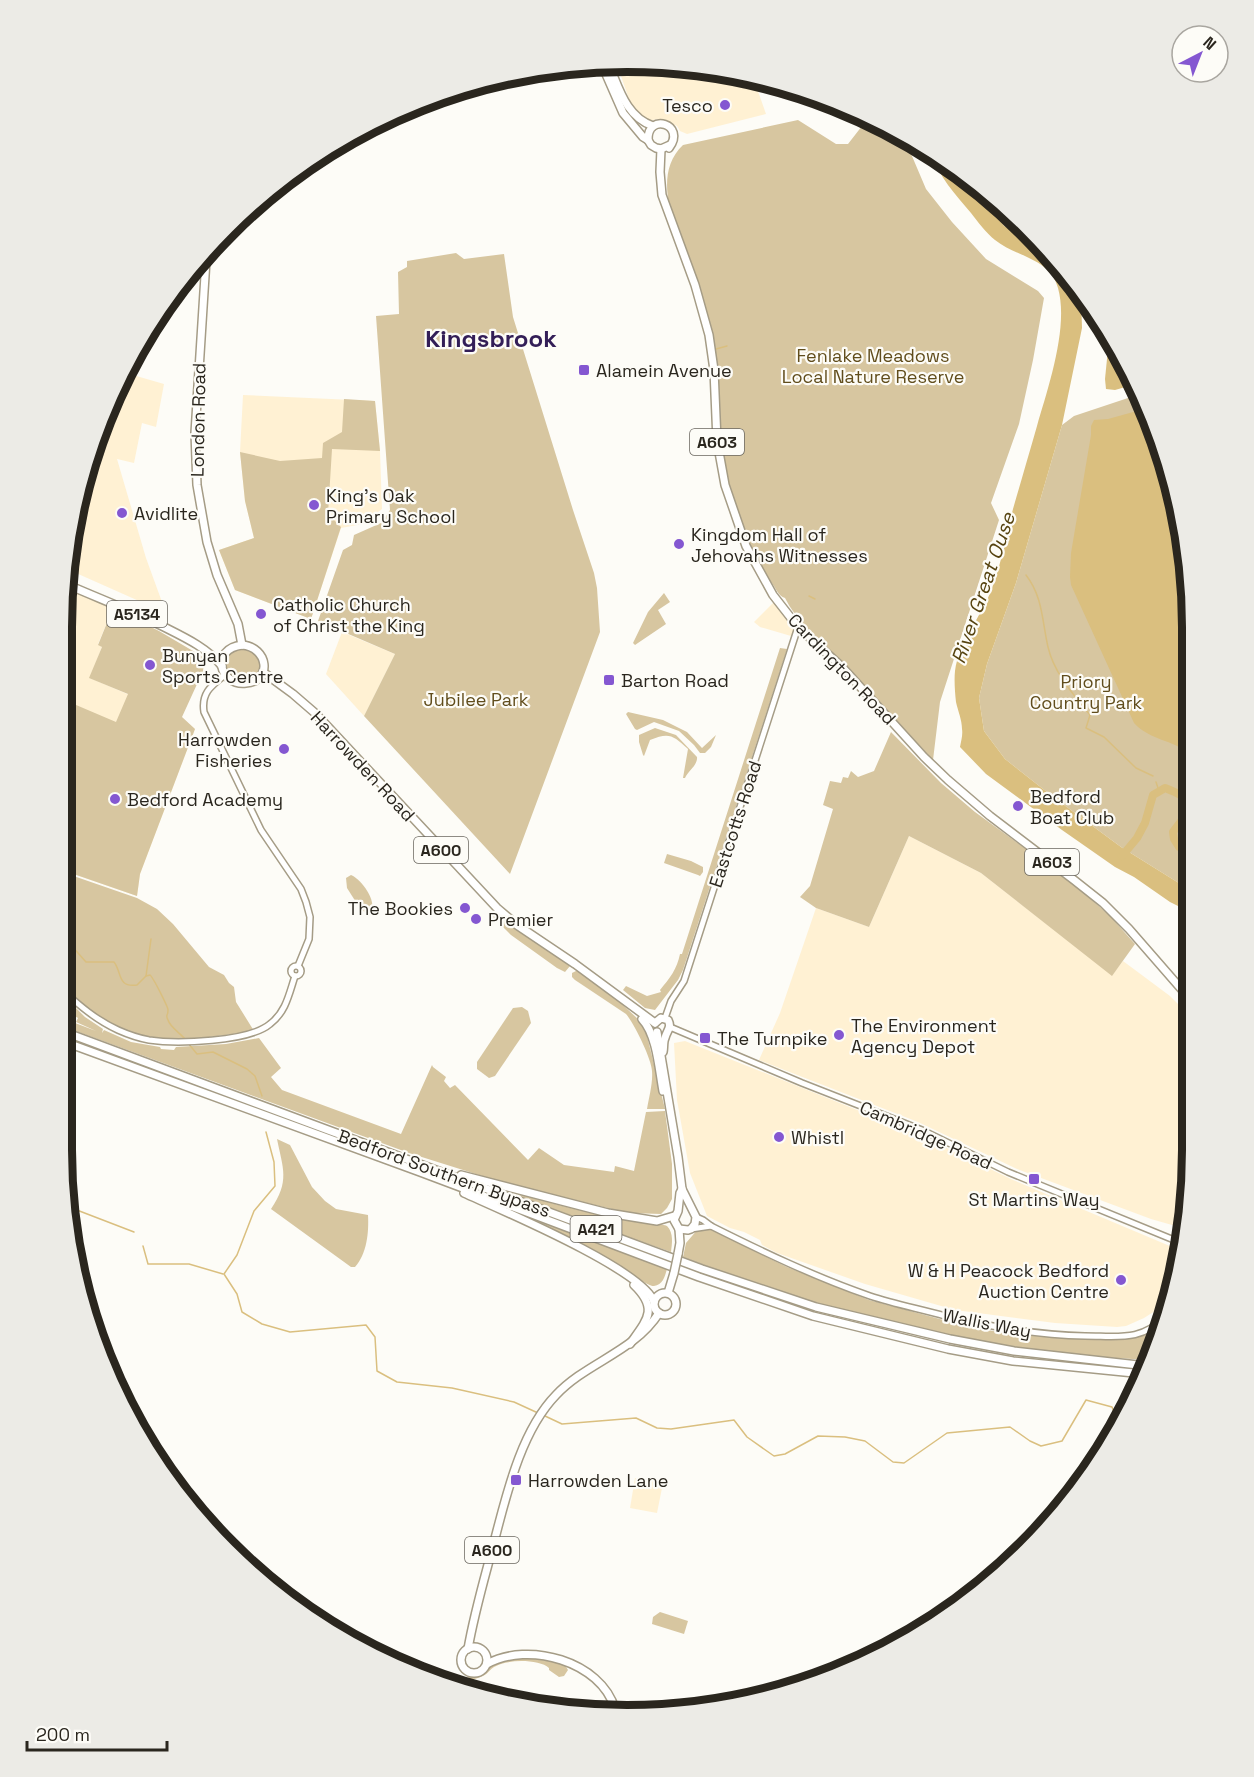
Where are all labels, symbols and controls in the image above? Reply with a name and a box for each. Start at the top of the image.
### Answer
north arrow [1170,24,1230,84]
text: N [1199,32,1221,55]
place label: Tesco [662,94,713,117]
marker: Tesco [718,98,732,112]
district label: Kingsbrook [425,323,557,354]
park label: Fenlake Meadows Local Nature Reserve [782,344,964,388]
place label: Alamein Avenue [596,359,732,382]
street label: London Road [186,363,210,477]
marker: Alamein Avenue [577,363,591,377]
road number: A603 [690,429,744,455]
place label: King's Oak Primary School [326,484,456,528]
marker: King's Oak Primary School [307,498,321,512]
place label: Avidlite [134,502,198,525]
marker: Avidlite [115,506,129,520]
water label: River Great Ouse [945,508,1021,667]
place label: Kingdom Hall of Jehovahs Witnesses [691,523,868,567]
marker: Kingdom Hall of Jehovahs Witnesses [672,537,686,551]
place label: Catholic Church of Christ the King [273,593,425,637]
road number: A5134 [107,601,167,627]
marker: Catholic Church of Christ the King [254,607,268,621]
street label: Cardington Road [783,609,901,729]
place label: Bunyan Sports Centre [162,644,283,688]
marker: Bunyan Sports Centre [143,658,157,672]
place label: Barton Road [621,669,729,692]
park label: Priory Country Park [1030,670,1143,714]
marker: Barton Road [602,673,616,687]
park label: Jubilee Park [423,688,529,711]
street label: Harrowden Road [306,706,420,826]
place label: Harrowden Fisheries [178,728,272,772]
marker: Harrowden Fisheries [277,742,291,756]
street label: Eastcotts Road [704,758,766,890]
place label: Bedford Boat Club [1030,785,1114,829]
place label: Bedford Academy [127,788,283,811]
marker: Bedford Academy [108,792,122,806]
marker: Bedford Boat Club [1011,799,1025,813]
road number: A600 [414,837,468,863]
road number: A603 [1025,849,1079,875]
place label: The Bookies [348,897,453,920]
marker: The Bookies [458,901,472,915]
place label: Premier [488,908,553,931]
marker: Premier [469,912,483,926]
place label: The Environment Agency Depot [851,1014,997,1058]
place label: The Turnpike [717,1027,827,1050]
marker: The Environment Agency Depot [832,1028,846,1042]
marker: The Turnpike [698,1031,712,1045]
street label: Cambridge Road [856,1095,996,1175]
street label: Bedford Southern Bypass [334,1124,554,1222]
place label: Whistl [791,1126,844,1149]
marker: Whistl [772,1130,786,1144]
marker: St Martins Way [1027,1172,1041,1186]
place label: St Martins Way [968,1188,1100,1211]
road number: A421 [570,1216,622,1242]
place label: W & H Peacock Bedford Auction Centre [908,1259,1109,1303]
marker: W & H Peacock Bedford Auction Centre [1114,1273,1128,1287]
street label: Wallis Way [941,1303,1033,1343]
place label: Harrowden Lane [528,1469,668,1492]
marker: Harrowden Lane [509,1473,523,1487]
road number: A600 [465,1537,519,1563]
scale bar [27,1714,166,1752]
text: 200 m [36,1723,90,1746]

